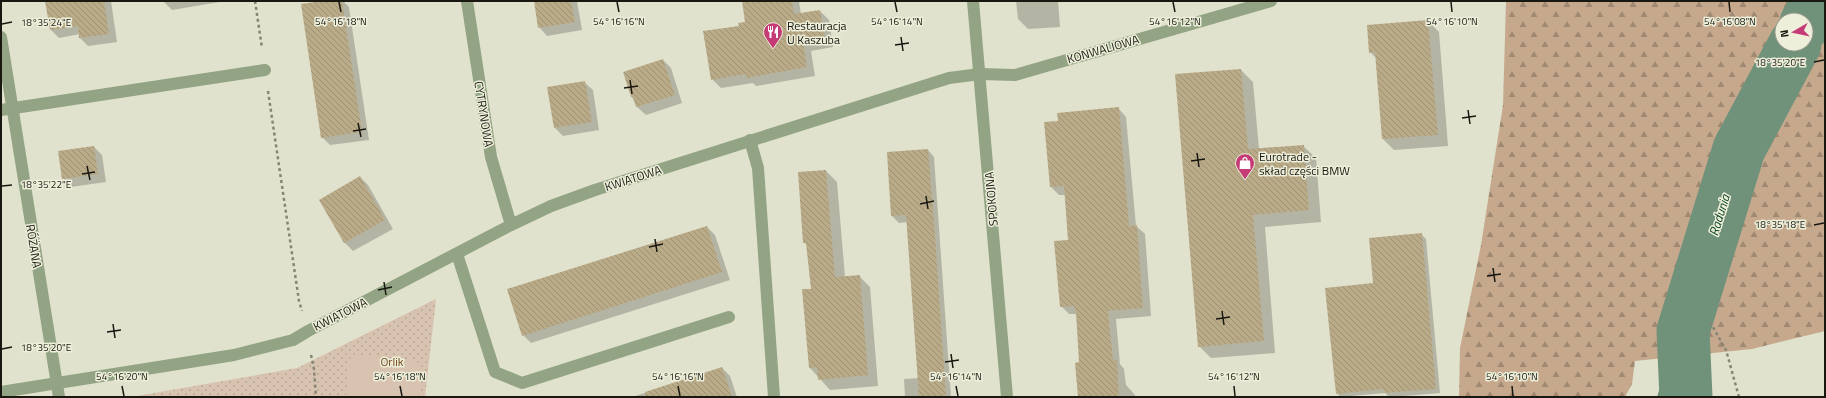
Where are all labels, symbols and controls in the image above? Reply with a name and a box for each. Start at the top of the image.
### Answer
north arrow [1774,12,1814,52]
text: 54°16'18"N [315,14,367,29]
text: 54°16'16"N [593,14,645,29]
text: 54°16'14"N [871,14,923,29]
text: 54°16'12"N [1149,14,1201,29]
text: 54°16'10"N [1426,14,1478,29]
text: 54°16'08"N [1704,14,1756,29]
text: 18°35'24"E [21,15,72,30]
place label: Restauracja U Kaszuba [787,16,847,49]
restaurant icon: Restauracja U Kaszuba [762,21,784,49]
text: N [1776,29,1793,39]
street label: KONWALIOWA [1065,30,1141,68]
text: 18°35'20"E [1755,55,1806,70]
street label: CYTRYNOWA [469,80,499,148]
place label: Eurotrade - skład części BMW [1259,147,1350,180]
shop icon: Eurotrade - skład części BMW [1234,152,1256,180]
street label: KWIATOWA [602,160,664,196]
street label: SPOKOJNA [979,171,1003,227]
text: 18°35'22"E [21,177,72,192]
water label: Radunia [1703,190,1735,238]
text: 18°35'18"E [1755,217,1806,232]
street label: RÓŻANA [21,223,47,269]
street label: KWIATOWA [310,292,370,336]
text: 18°35'20"E [21,340,72,355]
park label: Orlik [380,352,404,371]
text: 54°16'20"N [96,369,148,384]
text: 54°16'18"N [374,369,426,384]
text: 54°16'16"N [652,369,704,384]
text: 54°16'14"N [930,369,982,384]
text: 54°16'12"N [1208,369,1260,384]
text: 54°16'10"N [1486,369,1538,384]

